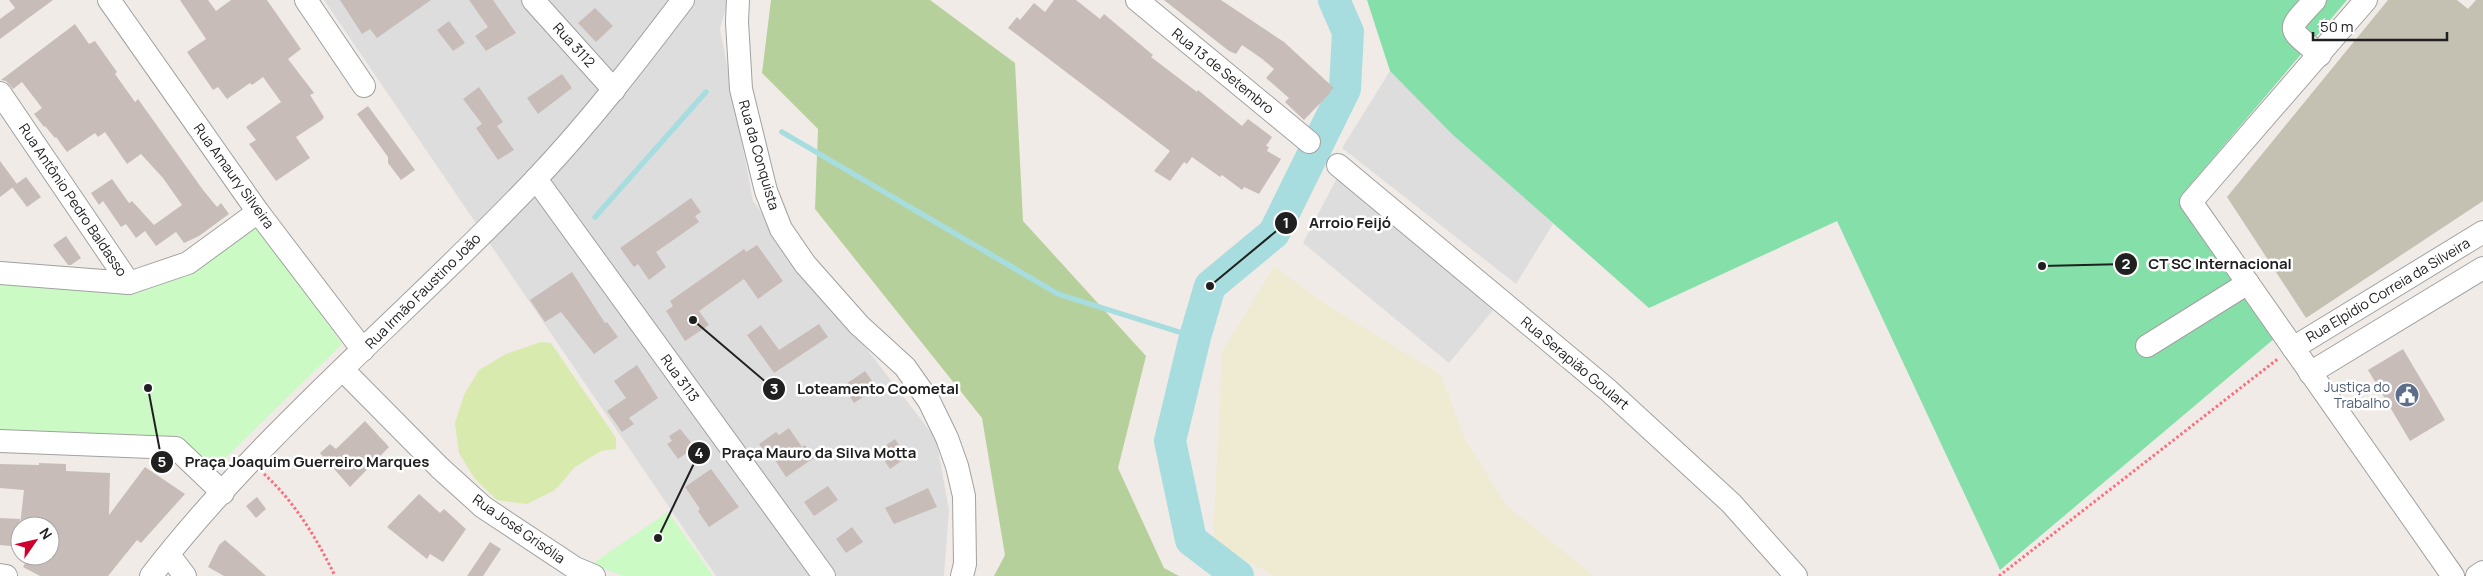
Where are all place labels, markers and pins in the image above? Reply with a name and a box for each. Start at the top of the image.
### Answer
callout: Arroio Feijó [1274,208,1401,238]
callout: CT SC Internacional [2113,249,2302,279]
callout: Loteamento Coometal [762,374,969,404]
place label: Justiça do Trabalho [2324,377,2390,412]
public building icon: Justiça do Trabalho [2394,382,2420,408]
callout: Praça Mauro da Silva Motta [687,438,926,468]
callout: Praça Joaquim Guerreiro Marques [150,447,439,477]

